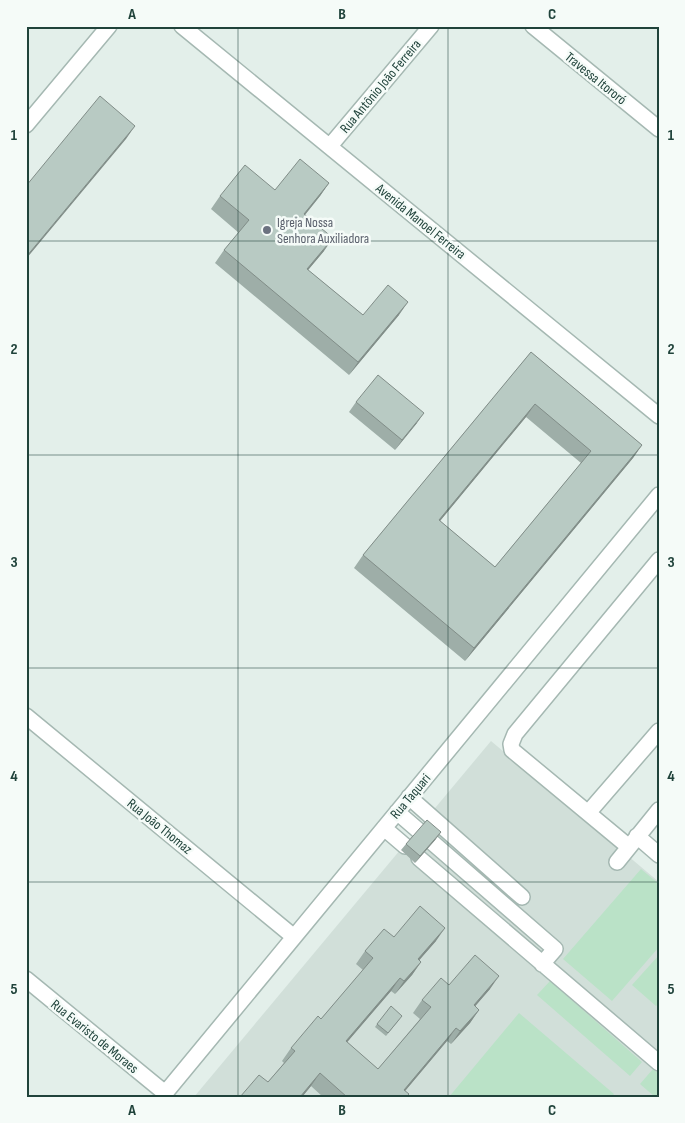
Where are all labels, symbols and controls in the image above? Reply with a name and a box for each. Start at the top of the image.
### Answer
text: A [127,5,136,24]
text: B [338,5,346,24]
text: C [548,5,556,24]
street label: Rua Antônio João Ferreira [336,36,424,137]
street label: Travessa Itororó [562,48,630,108]
text: 1 [11,126,18,145]
text: 1 [668,126,675,145]
street label: Avenida Manoel Ferreira [372,179,469,263]
place label: Igreja Nossa Senhora Auxiliadora [277,214,369,247]
marker: Igreja Nossa Senhora Auxiliadora [261,224,273,236]
text: 2 [10,340,18,359]
text: 2 [667,340,675,359]
text: 3 [10,553,18,572]
text: 3 [667,553,675,572]
text: 4 [10,767,18,786]
text: 4 [667,767,675,786]
street label: Rua Taquari [387,770,434,822]
street label: Rua João Thomaz [124,795,196,858]
text: 5 [10,980,18,999]
text: 5 [667,980,675,999]
street label: Rua Evaristo de Moraes [47,996,142,1077]
text: A [127,1101,136,1120]
text: B [338,1101,346,1120]
text: C [548,1101,556,1120]

